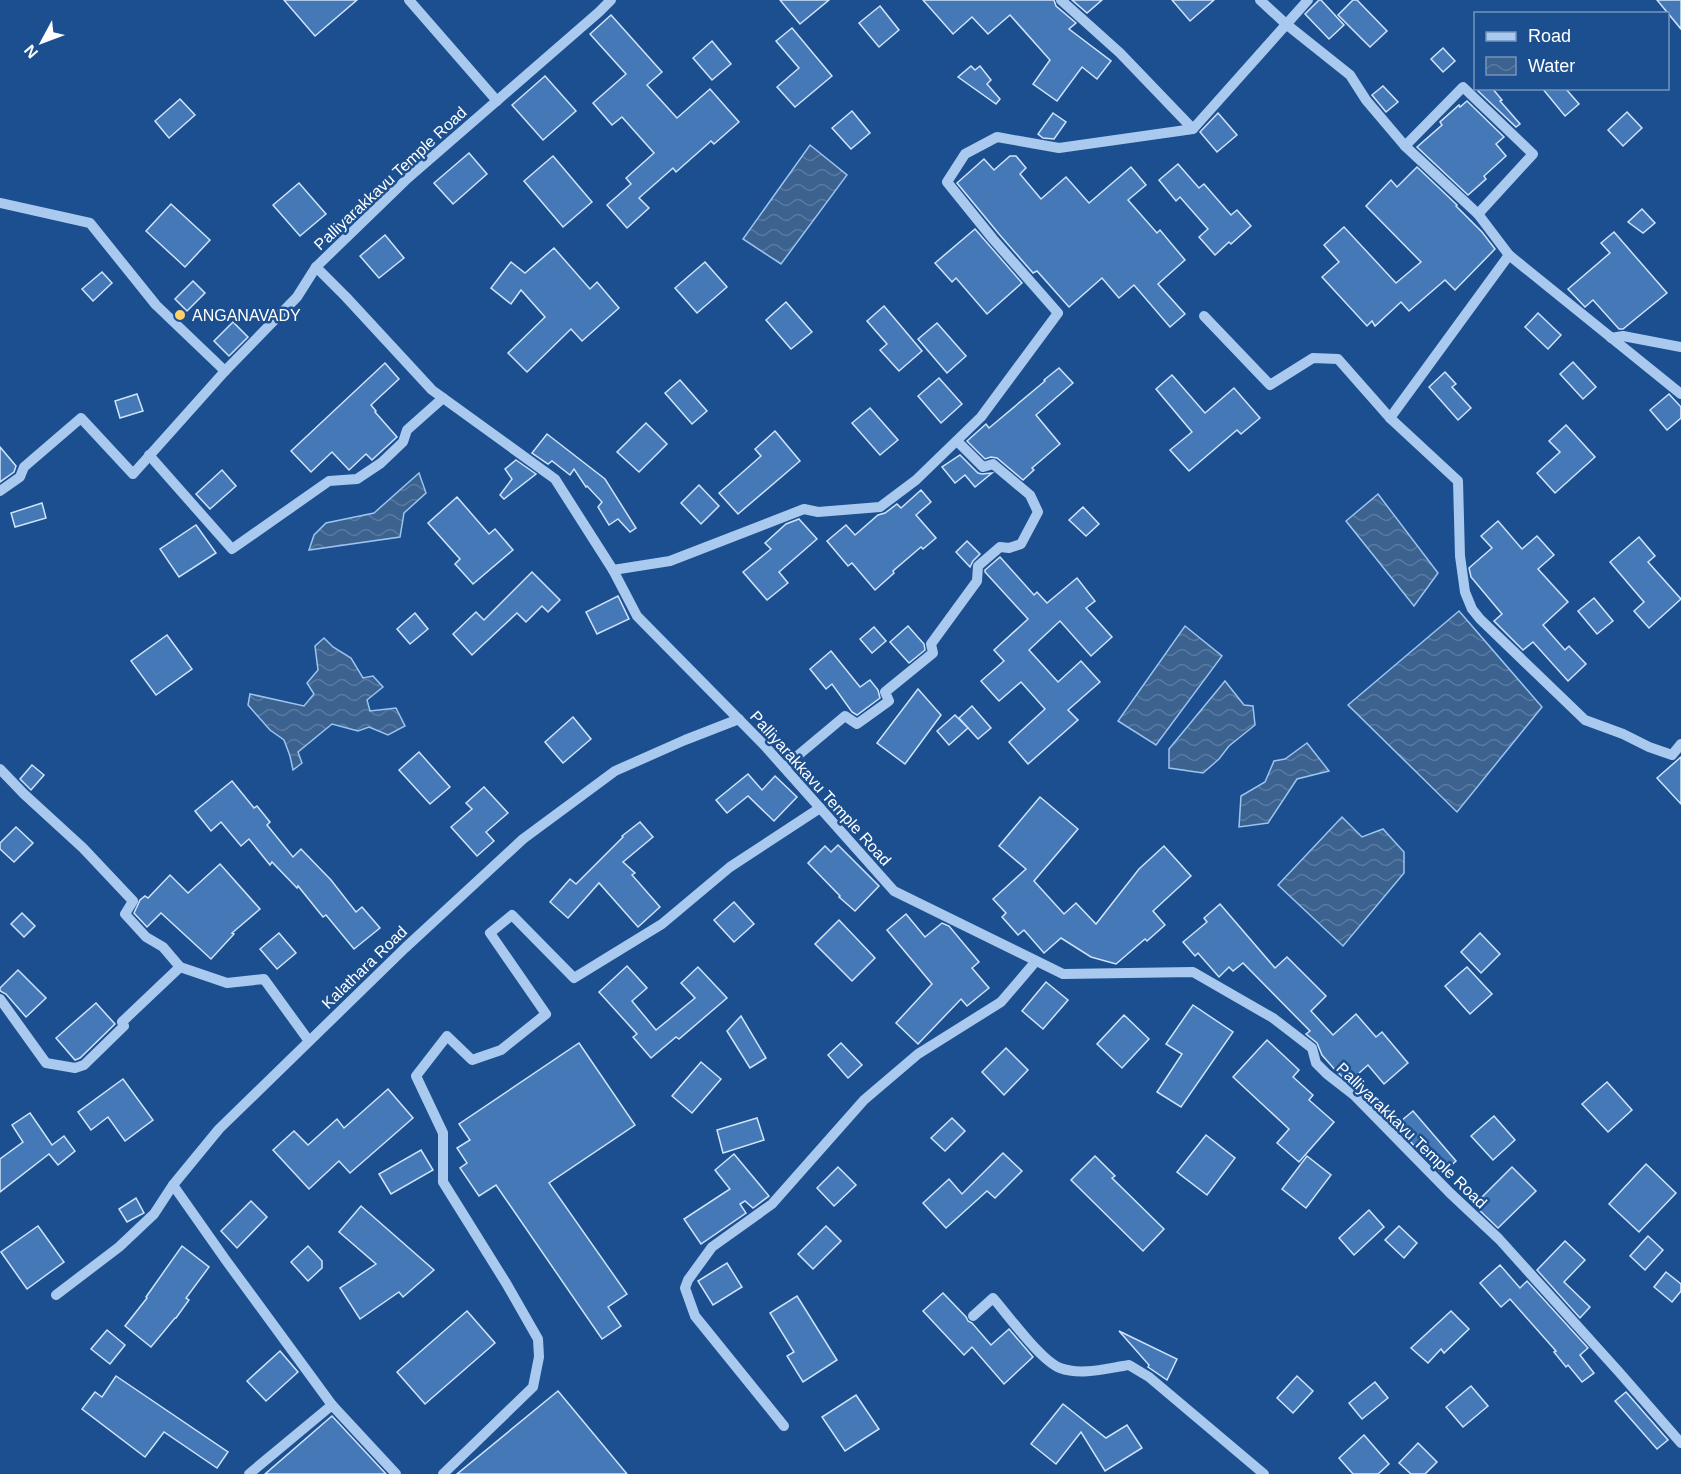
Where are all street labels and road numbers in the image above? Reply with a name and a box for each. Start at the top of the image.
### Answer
street label: Palliyarakkavu Temple Road [311,103,470,253]
street label: Palliyarakkavu Temple Road [747,708,894,869]
street label: Kalathara Road [318,923,410,1012]
street label: Palliyarakkavu Temple Road [1333,1059,1490,1211]

